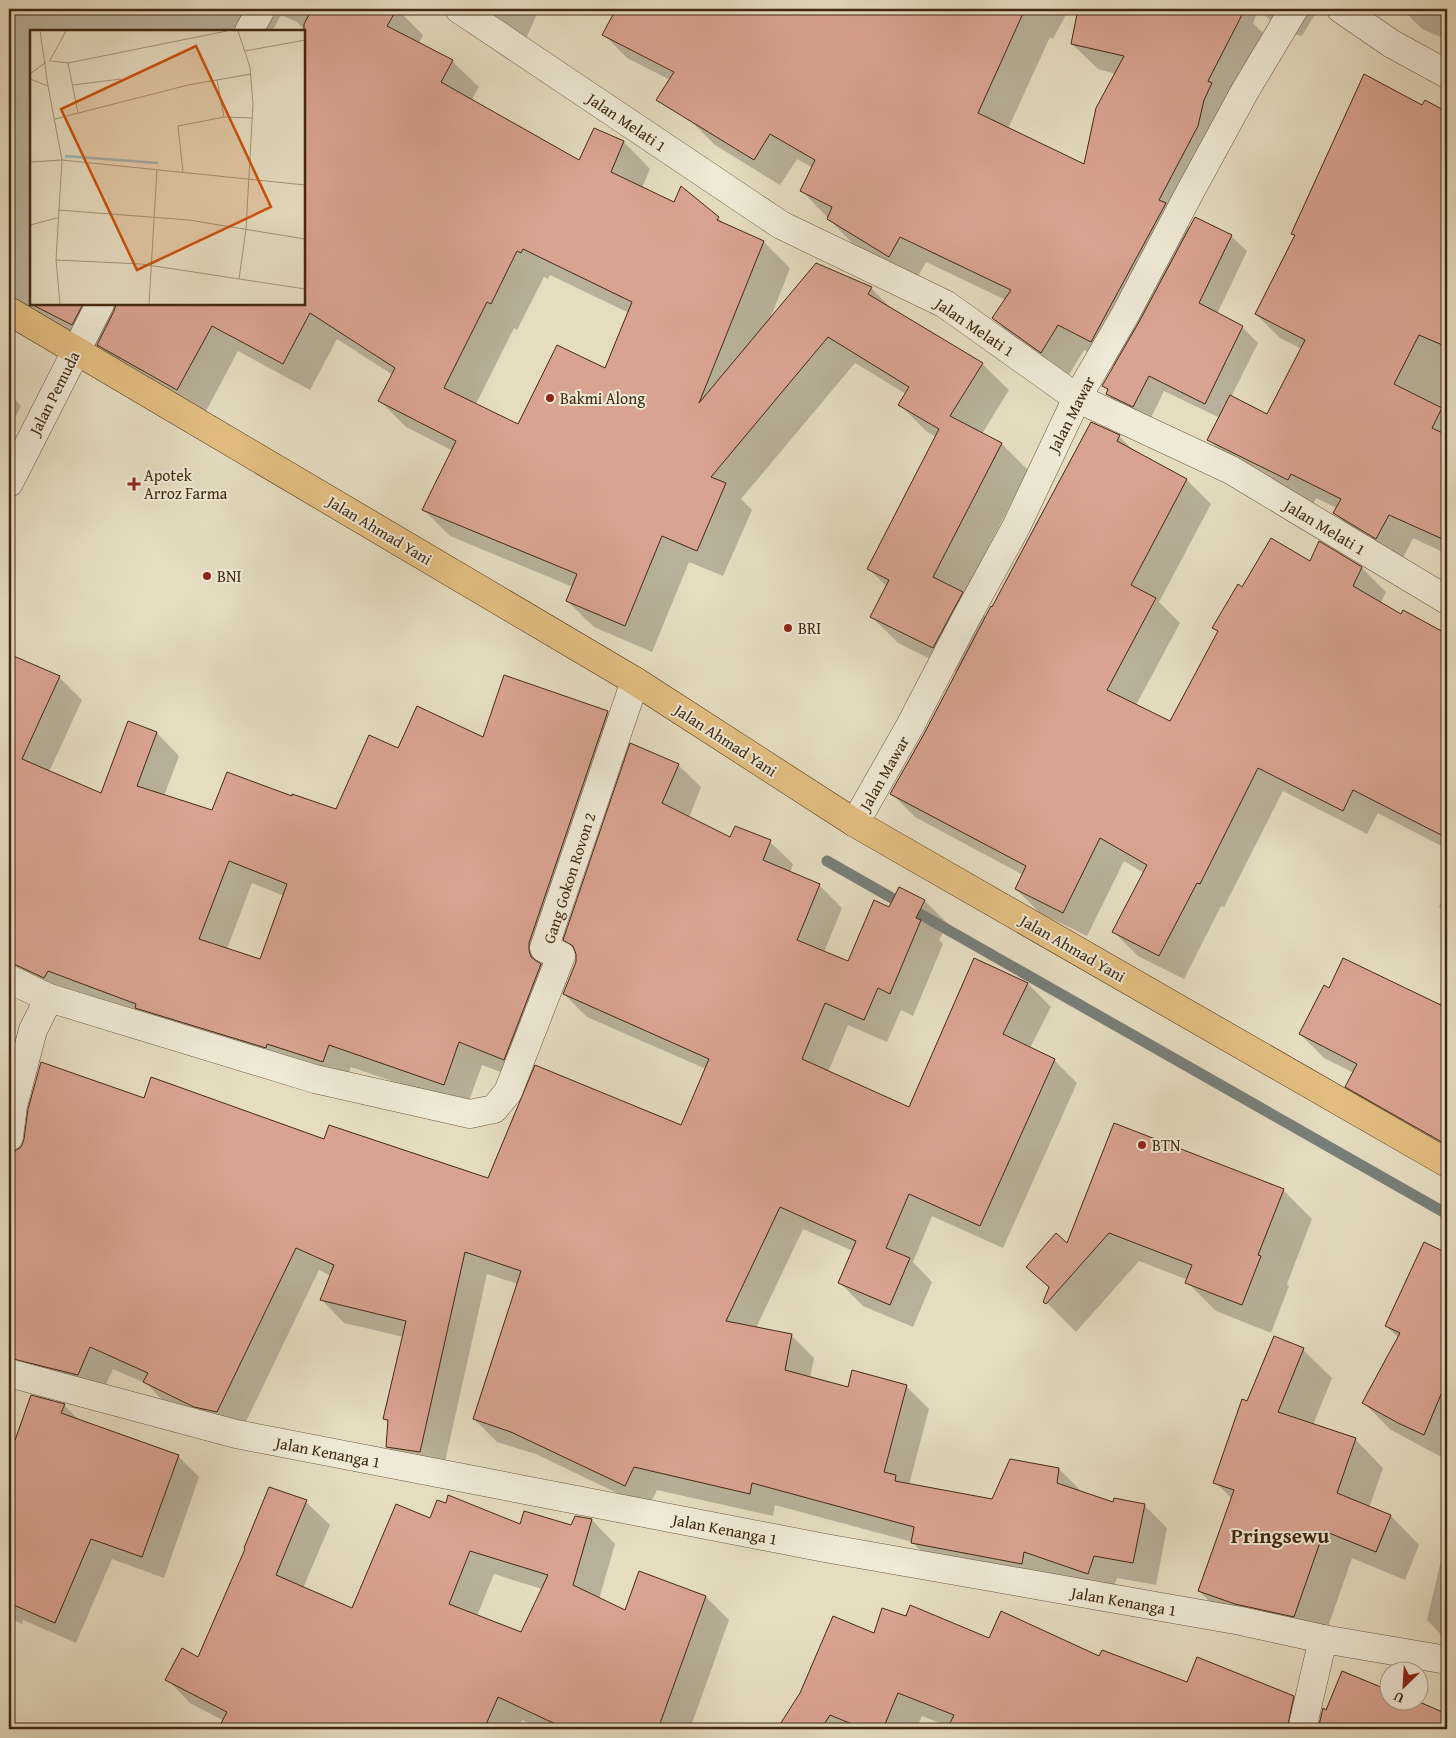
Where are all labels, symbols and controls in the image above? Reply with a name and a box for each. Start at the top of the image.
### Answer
inset map [30,30,305,305]
street label: Jalan Melati 1 [581,85,672,157]
street label: Jalan Melati 1 [929,290,1020,362]
street label: Jalan Pemuda [22,347,86,441]
street label: Jalan Mawar [1041,371,1101,458]
place label: Bakmi Along [560,386,645,410]
marker: Bakmi Along [544,392,556,404]
place label: Apotek Arroz Farma [144,463,228,505]
marker: Apotek Arroz Farma [128,478,140,490]
street label: Jalan Ahmad Yani [321,488,437,571]
street label: Jalan Melati 1 [1278,492,1370,561]
place label: BNI [217,564,242,588]
marker: BNI [201,570,213,582]
place label: BRI [798,616,821,640]
marker: BRI [782,622,794,634]
street label: Jalan Ahmad Yani [668,697,783,783]
street label: Jalan Mawar [852,731,915,817]
street label: Gang Gokon Rovon 2 [536,809,602,947]
street label: Jalan Ahmad Yani [1014,907,1131,988]
place label: BTN [1152,1133,1181,1157]
marker: BTN [1136,1139,1148,1151]
street label: Jalan Kenanga 1 [272,1430,383,1474]
street label: Jalan Kenanga 1 [669,1507,780,1551]
district label: Pringsewu [1231,1520,1329,1551]
street label: Jalan Kenanga 1 [1068,1580,1178,1622]
north arrow [1378,1660,1428,1710]
text: U [1389,1686,1407,1709]

